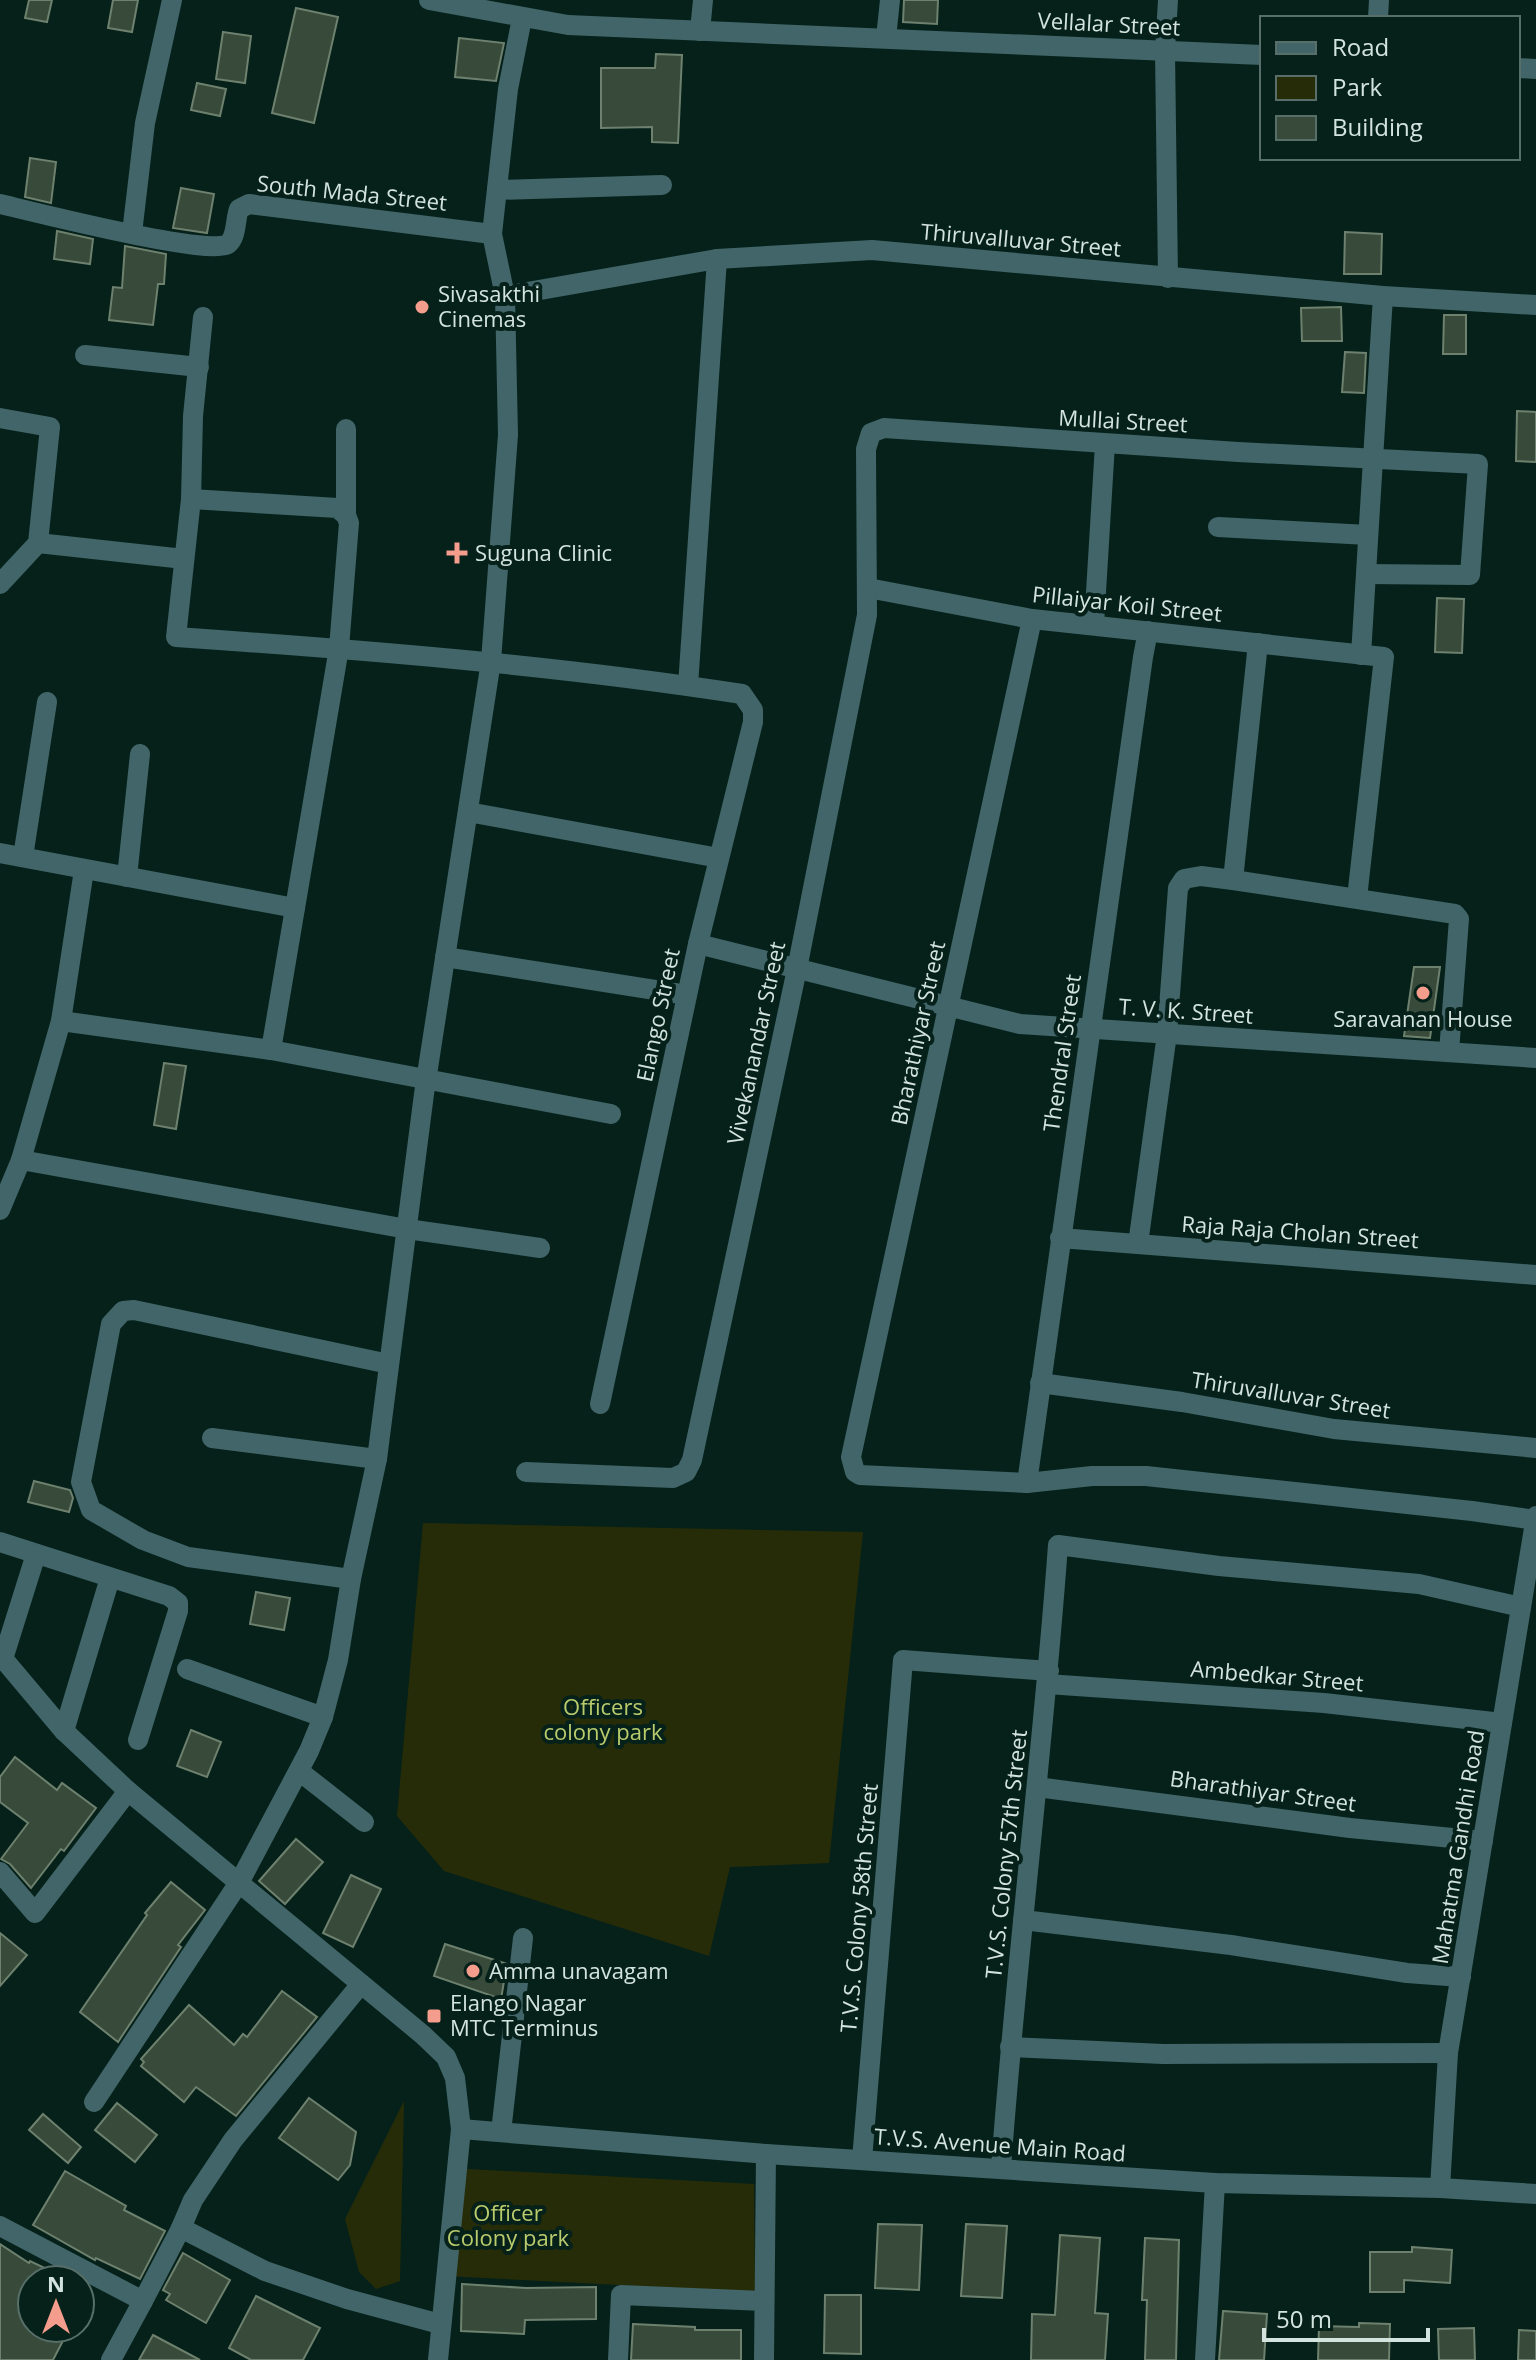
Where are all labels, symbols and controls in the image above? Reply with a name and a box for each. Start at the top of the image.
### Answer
street label: Vellalar Street [1037,4,1181,42]
legend [1260,16,1520,160]
text: Road [1332,30,1389,63]
text: Park [1332,70,1383,103]
text: Building [1332,110,1423,143]
street label: South Mada Street [256,167,449,217]
street label: Thiruvalluvar Street [920,215,1123,263]
place label: Sivasakthi Cinemas [438,278,540,333]
marker: Sivasakthi Cinemas [413,298,431,316]
street label: Mullai Street [1058,402,1189,438]
place label: Suguna Clinic [475,537,612,567]
marker: Suguna Clinic [446,542,468,564]
street label: Pillaiyar Koil Street [1031,578,1224,628]
street label: Vivekanandar Street [719,938,791,1147]
street label: Bharathiyar Street [883,938,951,1128]
street label: Elango Street [628,945,686,1084]
street label: Thendral Street [1035,972,1087,1134]
marker: Saravanan House [1414,984,1432,1002]
street label: T. V. K. Street [1118,990,1254,1030]
place label: Saravanan House [1333,1003,1513,1033]
street label: Raja Raja Cholan Street [1181,1208,1420,1254]
street label: Thiruvalluvar Street [1190,1363,1393,1425]
street label: Ambedkar Street [1189,1653,1365,1698]
park label: Officers colony park [543,1691,663,1746]
street label: T.V.S. Colony 57th Street [977,1728,1033,1980]
street label: Mahatma Gandhi Road [1424,1728,1490,1966]
street label: Bharathiyar Street [1168,1762,1358,1818]
street label: T.V.S. Colony 58th Street [832,1782,884,2034]
place label: Amma unavagam [489,1955,669,1985]
marker: Amma unavagam [464,1962,482,1980]
place label: Elango Nagar MTC Terminus [450,1987,598,2042]
marker: Elango Nagar MTC Terminus [425,2007,443,2025]
street label: T.V.S. Avenue Main Road [873,2120,1127,2168]
park label: Officer Colony park [447,2197,570,2252]
north arrow [16,2264,96,2344]
text: N [47,2268,65,2298]
scale bar [1264,2292,1428,2342]
text: 50 m [1276,2302,1332,2335]

